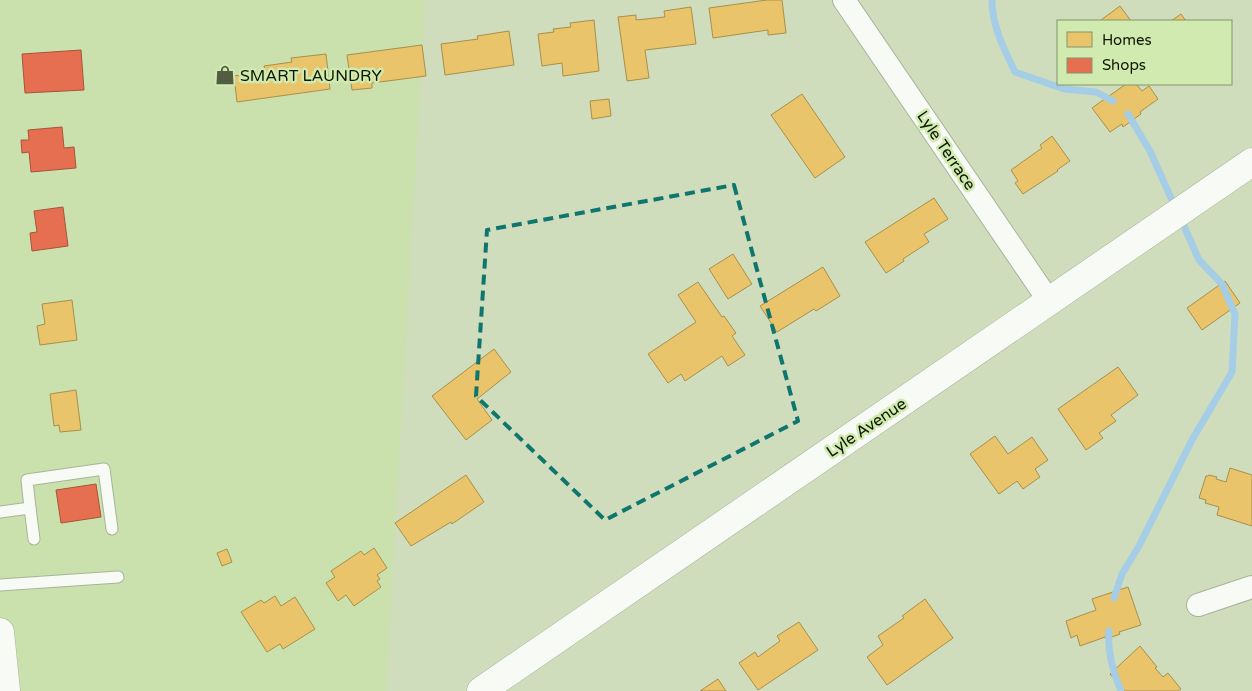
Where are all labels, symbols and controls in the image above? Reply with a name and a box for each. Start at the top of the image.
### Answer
legend [1057,20,1232,85]
text: Homes [1102,31,1152,49]
text: Shops [1102,56,1146,74]
shop icon: SMART LAUNDRY [214,64,236,86]
place label: SMART LAUNDRY [240,66,382,86]
street label: Lyle Terrace [912,107,980,194]
street label: Lyle Avenue [823,394,910,462]

